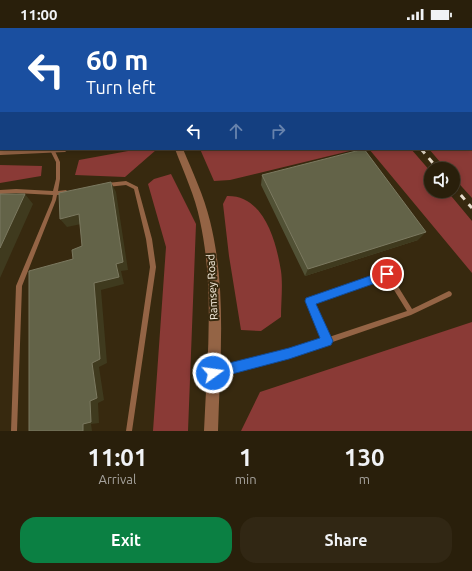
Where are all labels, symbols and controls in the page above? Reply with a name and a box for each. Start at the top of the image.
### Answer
text: 11:00 [20,6,58,23]
icon: left [20,44,72,96]
text: 60 m [86,44,148,75]
text: Turn left [86,77,156,97]
icon: left [183,120,205,142]
icon: ahead [225,120,247,142]
icon: right [267,120,289,142]
map controls [424,162,460,198]
button: sound [424,162,460,198]
street label: Ramsey Road [204,254,220,320]
pin [370,257,404,291]
icon: arrive [376,263,398,285]
position arrow [192,352,234,394]
text: 11:01 [87,444,147,471]
text: 1 [239,444,252,471]
text: 130 [344,444,385,471]
text: Arrival [98,472,136,486]
text: min [235,472,257,486]
text: m [359,472,370,486]
button: Exit [20,517,232,563]
button: Share [240,517,452,563]

